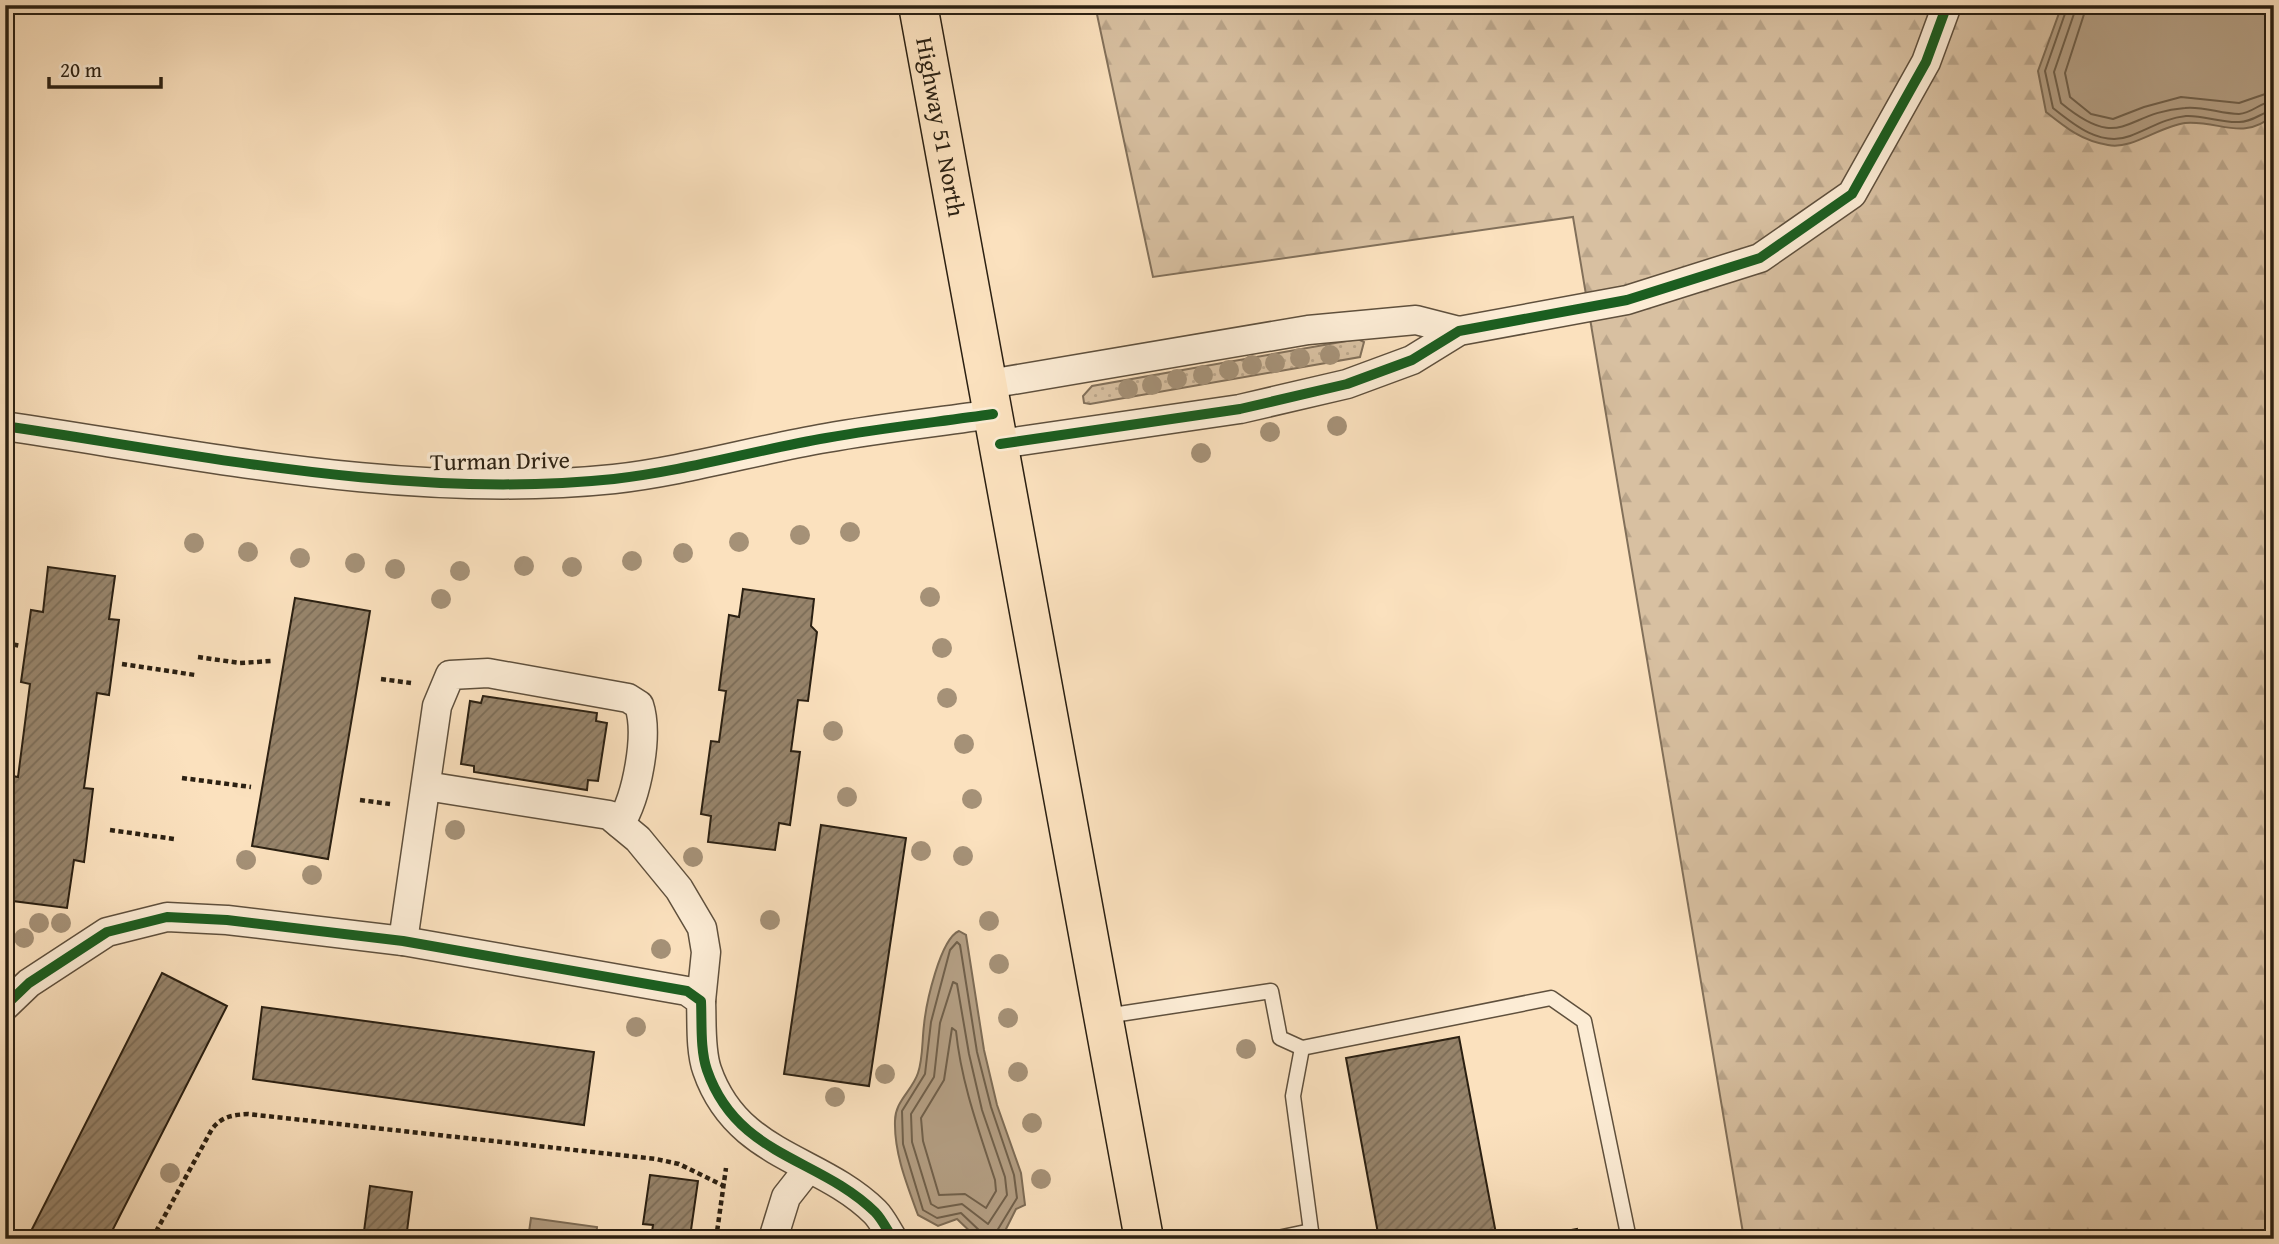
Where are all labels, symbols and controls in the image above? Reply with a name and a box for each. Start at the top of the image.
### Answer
street label: Highway 51 North [907,34,974,220]
scale bar [49,46,161,90]
text: 20 m [60,54,102,85]
street label: Turman Drive [430,442,570,479]

